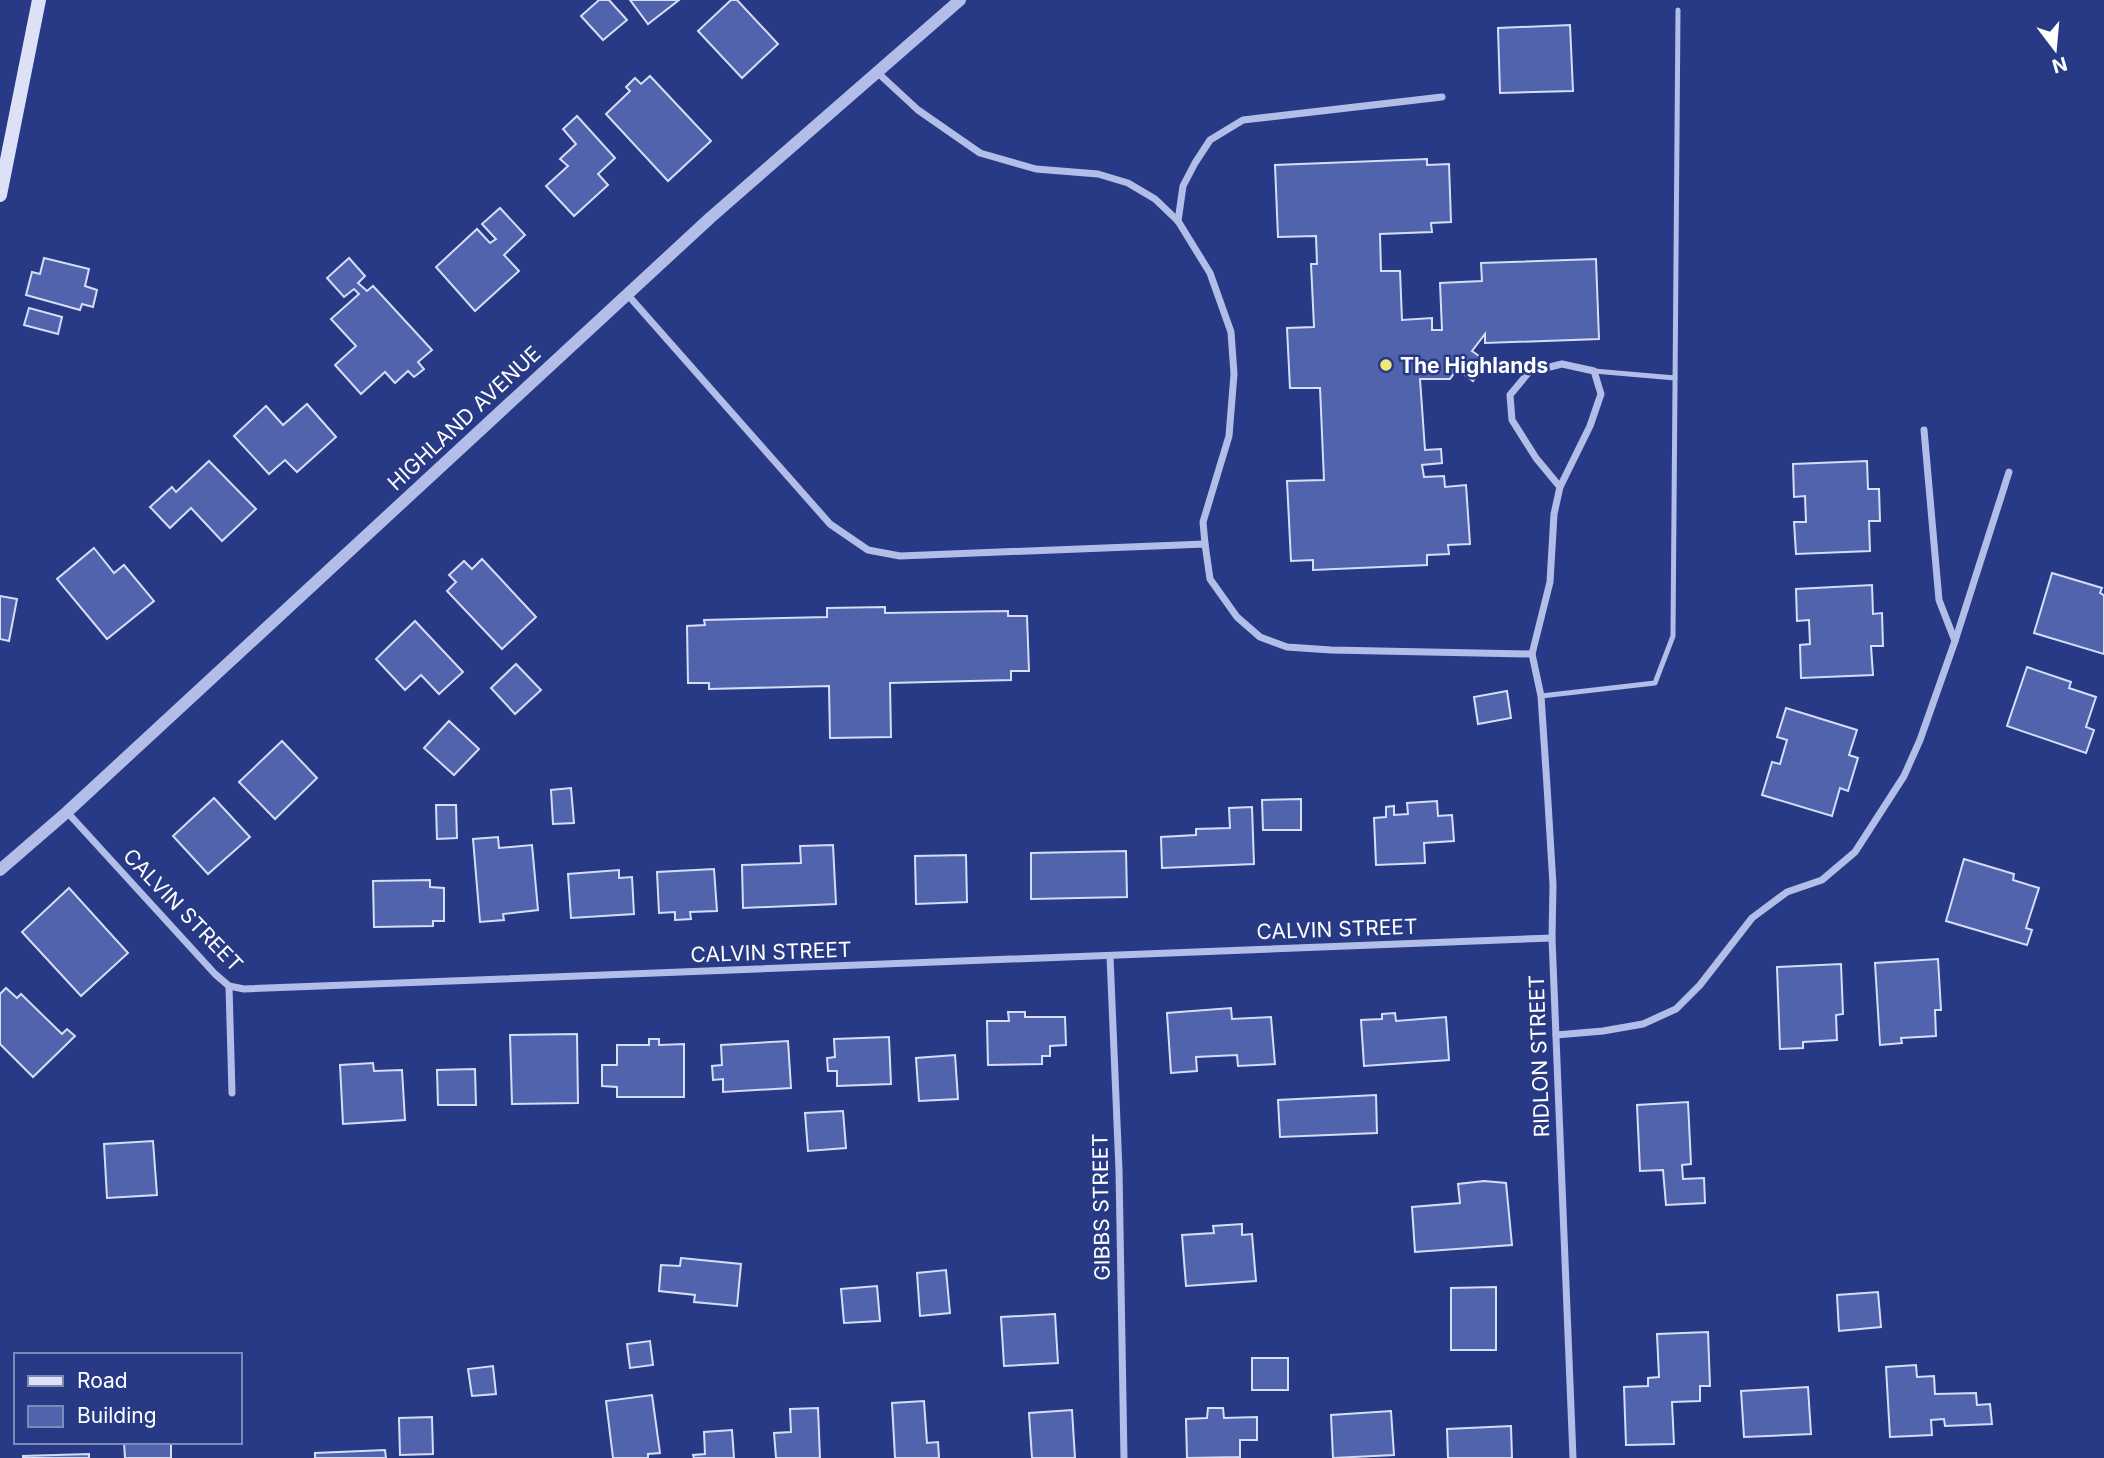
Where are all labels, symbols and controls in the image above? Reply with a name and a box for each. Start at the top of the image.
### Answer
north arrow [2020,14,2090,84]
text: N [2049,52,2070,78]
street label: HIGHLAND AVENUE [382,341,546,495]
place label: The Highlands [1400,353,1548,378]
marker: The Highlands [1378,357,1394,373]
street label: CALVIN STREET [118,843,248,977]
street label: CALVIN STREET [1256,914,1418,944]
street label: CALVIN STREET [690,937,852,967]
street label: RIDLON STREET [1524,974,1554,1138]
street label: GIBBS STREET [1087,1133,1115,1281]
legend [14,1353,242,1444]
text: Road [77,1368,128,1393]
text: Building [77,1403,157,1428]

